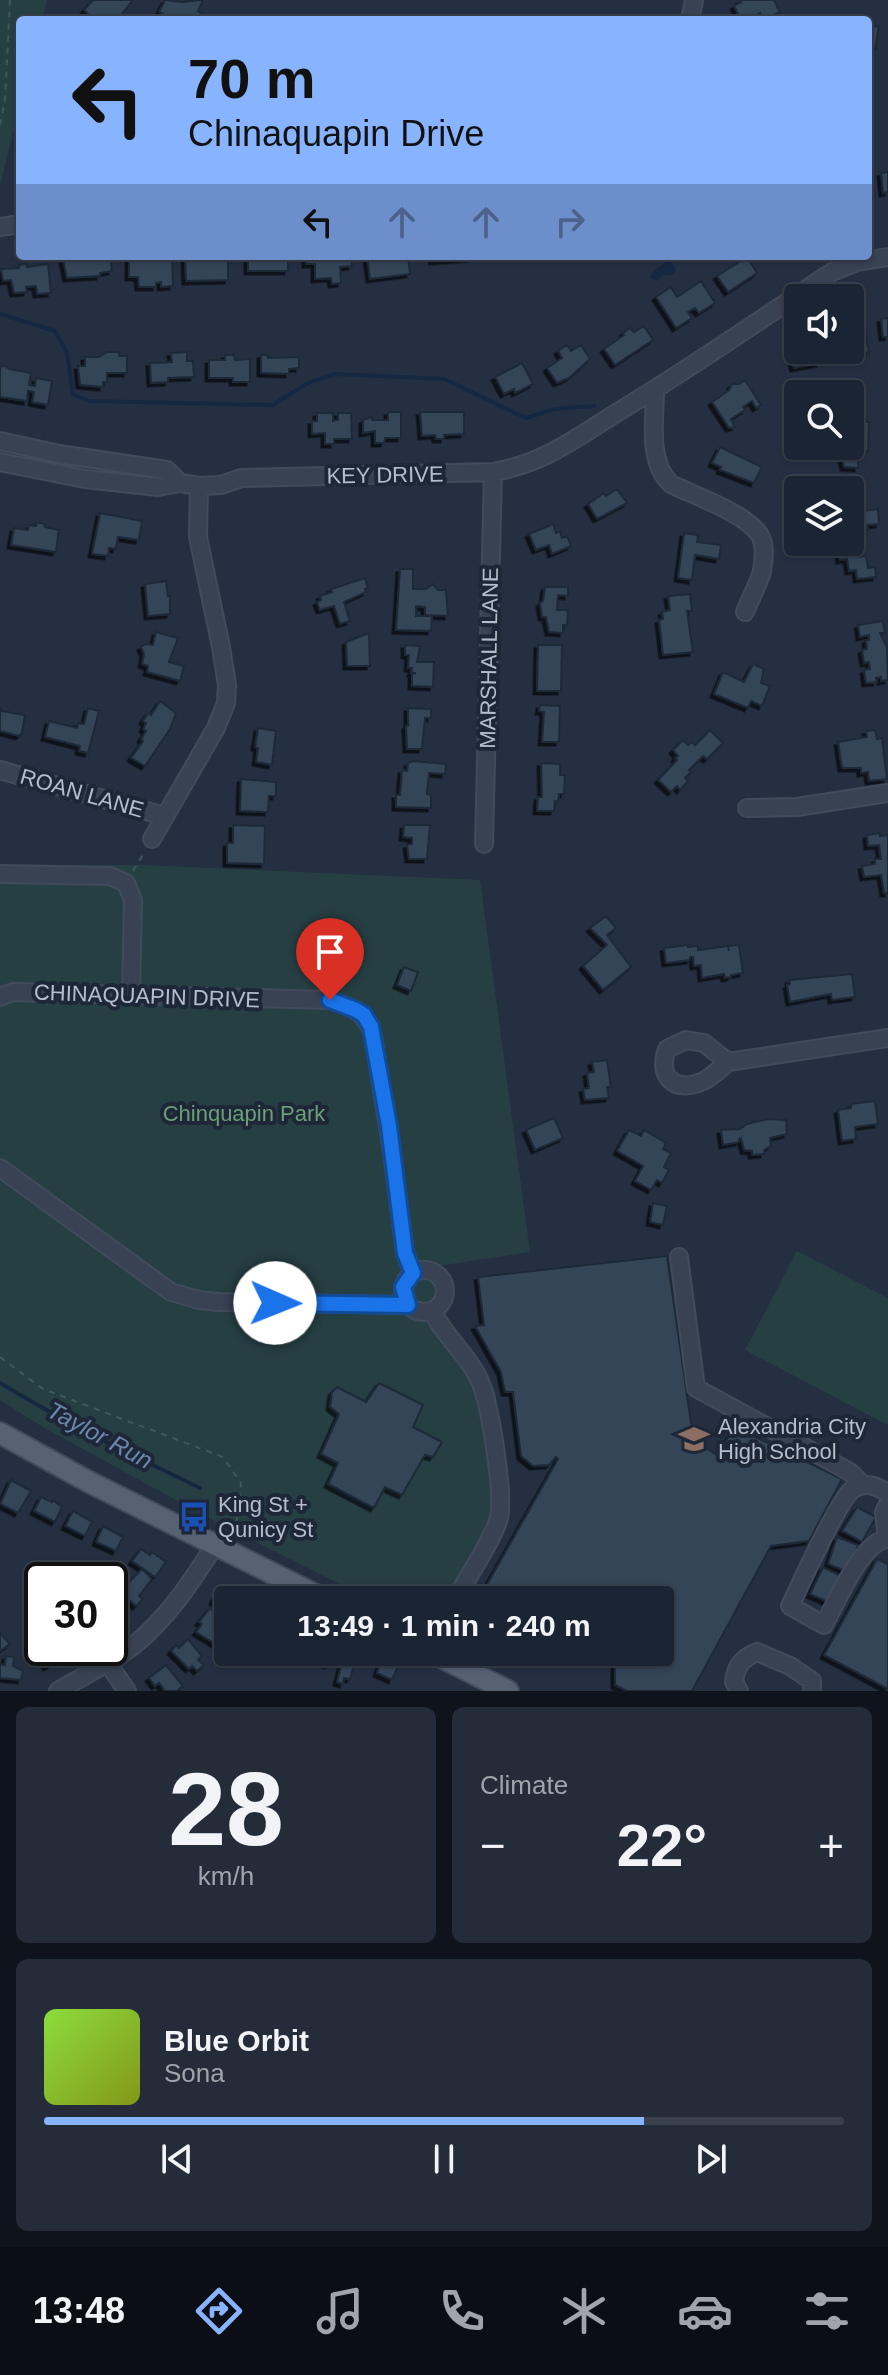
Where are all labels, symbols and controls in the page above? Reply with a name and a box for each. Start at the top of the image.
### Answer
text: 70 m [188,47,316,110]
icon: left [56,48,160,152]
text: Chinaquapin Drive [188,113,484,154]
icon: left [296,200,340,244]
icon: ahead [380,200,424,244]
icon: ahead [464,200,508,244]
icon: right [548,200,592,244]
map controls [784,284,864,556]
button: sound [784,284,864,364]
button: search [784,380,864,460]
street label: KEY DRIVE [326,461,444,489]
button: layers [784,476,864,556]
street label: MARSHALL LANE [475,567,503,749]
street label: ROAN LANE [17,763,147,823]
pin [296,918,364,1000]
icon: arrive [308,930,352,974]
street label: CHINAQUAPIN DRIVE [34,980,260,1012]
park label: Chinquapin Park [163,1101,326,1126]
position arrow [233,1261,317,1345]
water label: Taylor Run [43,1396,157,1474]
place label: Alexandria City High School [718,1414,866,1464]
school or university icon: Alexandria City High School [677,1422,711,1456]
place label: King St + Qunicy St [218,1492,313,1542]
bus stop icon: King St + Qunicy St [177,1500,211,1534]
speed limit sign: 30 [24,1562,128,1666]
text: 13:49 · 1 min · 240 m [297,1609,591,1642]
text: 28 [168,1751,284,1867]
text: Climate [480,1770,568,1800]
text: 22° [617,1812,707,1879]
text: − [480,1821,506,1870]
text: + [818,1821,844,1870]
text: km/h [198,1861,254,1891]
text: Blue Orbit [164,2024,309,2057]
text: Sona [164,2058,225,2088]
icon: previous [155,2137,199,2181]
icon: pause [422,2137,466,2181]
icon: next [689,2137,733,2181]
icon: directions [191,2283,247,2339]
icon: music [312,2283,368,2339]
icon: phone [434,2283,490,2339]
icon: climate [556,2283,612,2339]
icon: car [677,2283,733,2339]
icon: filters [799,2283,855,2339]
text: 13:48 [33,2290,125,2331]

